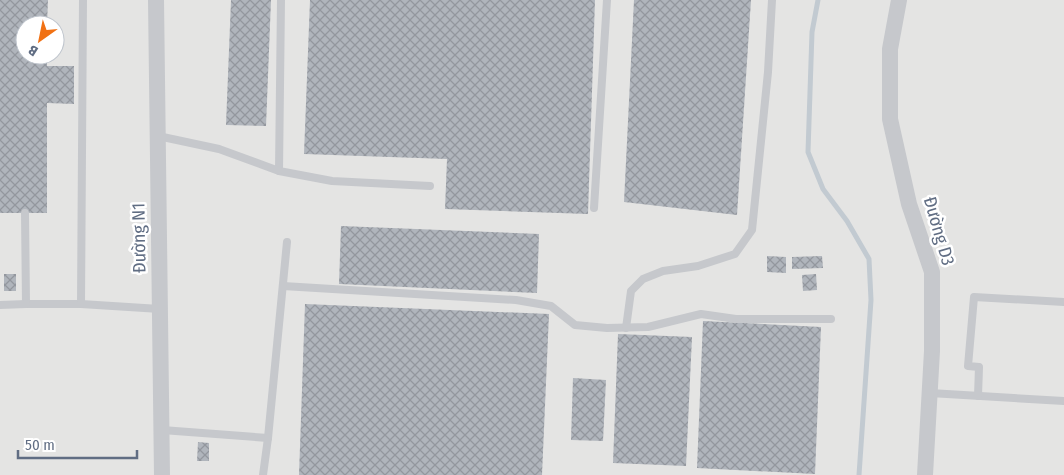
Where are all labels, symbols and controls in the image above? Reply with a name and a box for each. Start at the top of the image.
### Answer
north arrow [15,15,65,65]
text: B [25,41,41,60]
street label: Đường D3 [919,194,959,268]
street label: Đường N1 [127,203,151,273]
scale bar [18,428,136,460]
text: 50 m [25,436,55,454]

